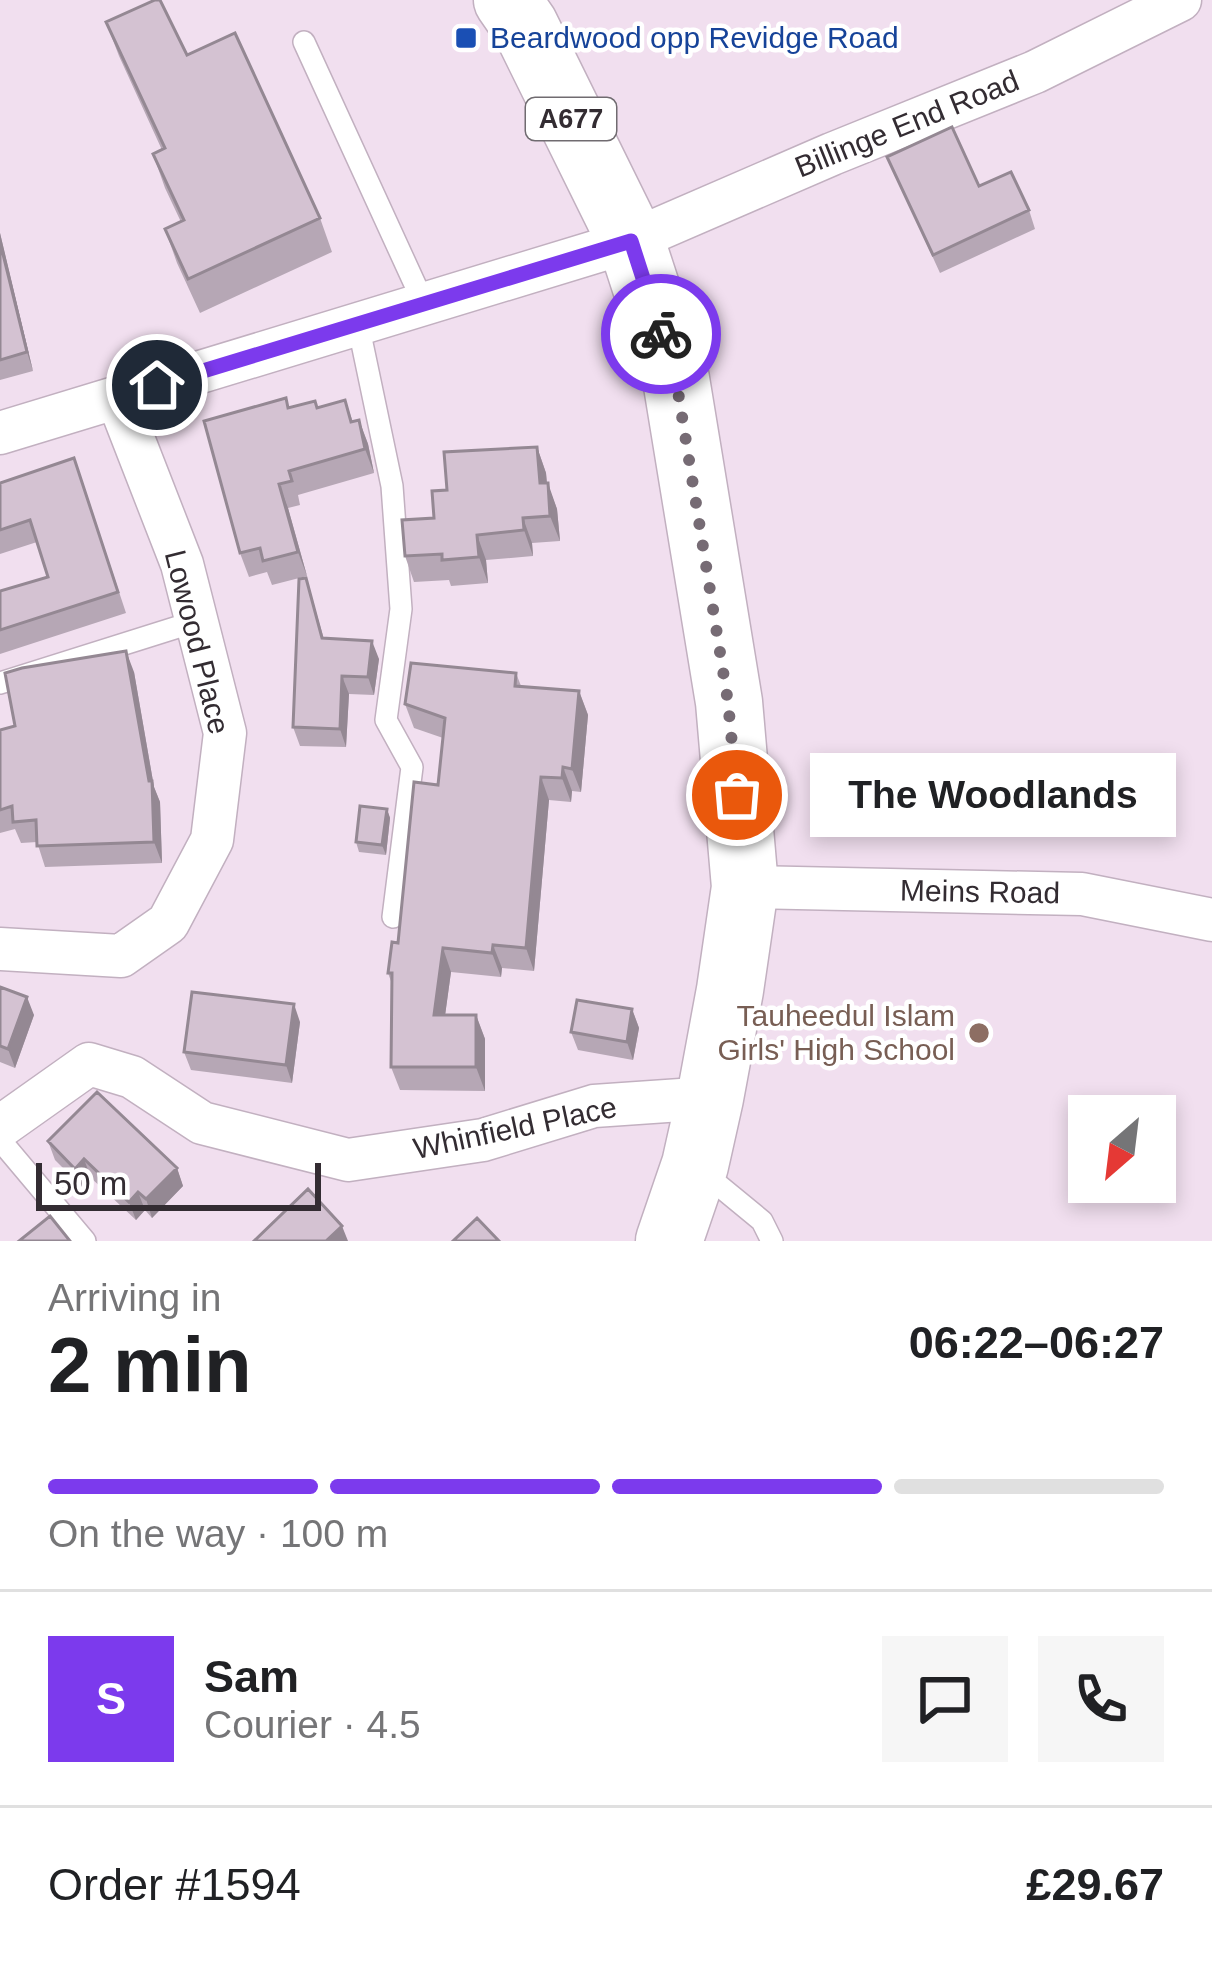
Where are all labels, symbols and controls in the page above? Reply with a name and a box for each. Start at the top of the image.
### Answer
place label: Beardwood opp Revidge Road [490,21,899,54]
marker: Beardwood opp Revidge Road [453,25,479,51]
street label: Billinge End Road [790,64,1024,184]
road number: A677 [526,98,616,140]
courier [601,274,721,394]
icon: bike [628,301,694,367]
pin [106,334,208,436]
icon: home [124,352,190,418]
street label: Lowood Place [159,546,236,737]
pin [686,744,788,846]
callout: The Woodlands [809,753,1175,837]
icon: bag [704,762,770,828]
text: The Woodlands [848,773,1138,816]
street label: Meins Road [900,874,1060,909]
place label: Tauheedul Islam Girls' High School [718,999,955,1066]
marker: Tauheedul Islam Girls' High School [966,1020,992,1046]
street label: Whinfield Place [410,1090,619,1165]
north arrow [1068,1095,1176,1203]
map controls [1068,1095,1176,1203]
scale bar [36,1157,321,1210]
text: 50 m [54,1165,127,1202]
text: Arriving in [48,1276,221,1319]
text: 06:22–06:27 [909,1317,1164,1368]
text: 2 min [48,1321,252,1409]
text: On the way · 100 m [48,1512,388,1555]
button: chat [882,1636,1008,1762]
button: phone [1038,1636,1164,1762]
text: Sam [204,1651,299,1702]
text: S [96,1673,126,1724]
text: Courier · 4.5 [204,1703,421,1746]
text: Order #1594 [48,1859,301,1910]
text: £29.67 [1026,1859,1164,1910]

